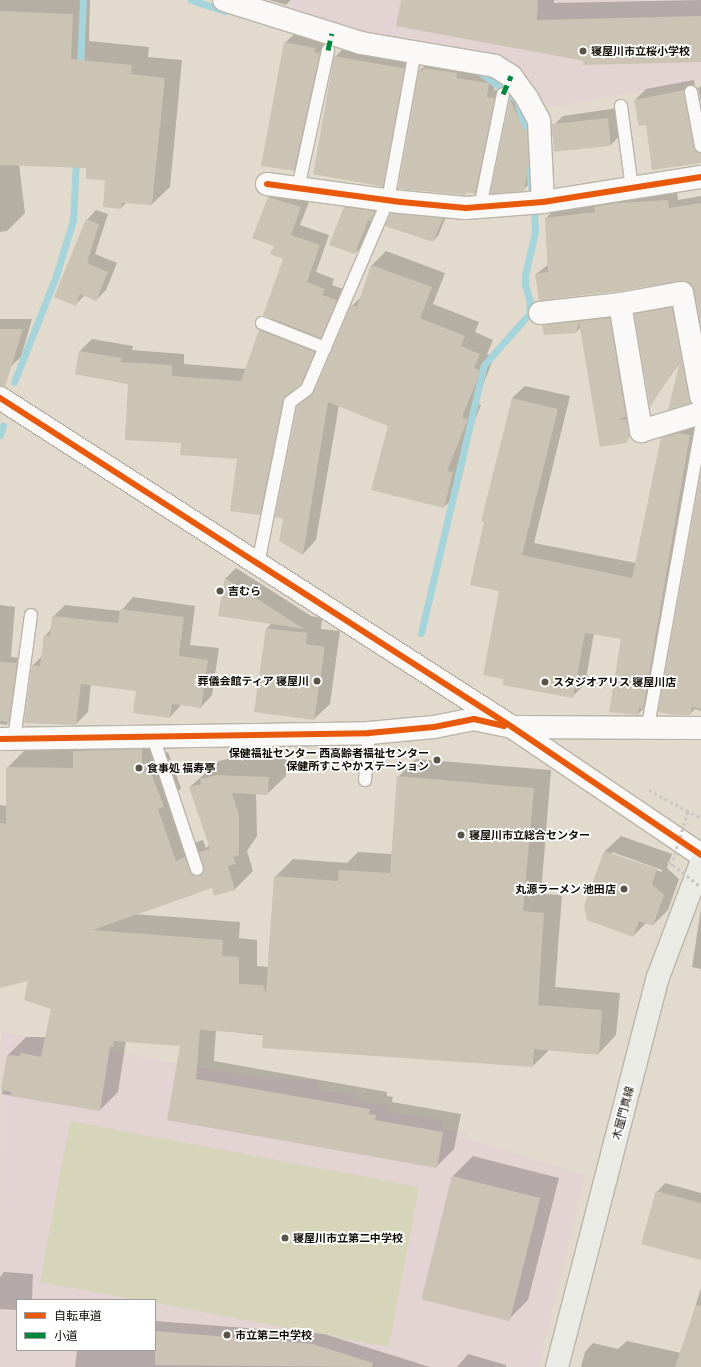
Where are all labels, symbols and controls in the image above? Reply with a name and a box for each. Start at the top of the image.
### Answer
place label: 寝屋川市立桜小学校 [591,44,690,58]
marker: 寝屋川市立桜小学校 [578,46,588,56]
place label: 吉むら [228,584,261,598]
marker: 吉むら [215,586,225,596]
place label: 葬儀会館ティア 寝屋川 [197,674,309,688]
place label: スタジオアリス 寝屋川店 [553,675,676,689]
marker: 葬儀会館ティア 寝屋川 [312,676,322,686]
marker: スタジオアリス 寝屋川店 [540,677,550,687]
place label: 保健福祉センター 西高齢者福祉センター 保健所すこやかステーション [229,747,429,773]
marker: 保健福祉センター 西高齢者福祉センター 保健所すこやかステーション [432,755,442,765]
place label: 食事処 福寿亭 [147,761,215,775]
marker: 食事処 福寿亭 [134,763,144,773]
place label: 寝屋川市立総合センター [469,828,590,842]
marker: 寝屋川市立総合センター [456,830,466,840]
place label: 丸源ラーメン 池田店 [515,882,616,896]
marker: 丸源ラーメン 池田店 [619,884,629,894]
street label: 木屋門真線 [610,1085,636,1141]
place label: 寝屋川市立第二中学校 [293,1231,403,1245]
marker: 寝屋川市立第二中学校 [280,1233,290,1243]
legend [16,1299,156,1351]
text: 自転車道 [54,1307,102,1324]
text: 小道 [54,1327,78,1344]
place label: 市立第二中学校 [235,1328,312,1342]
marker: 市立第二中学校 [222,1330,232,1340]

